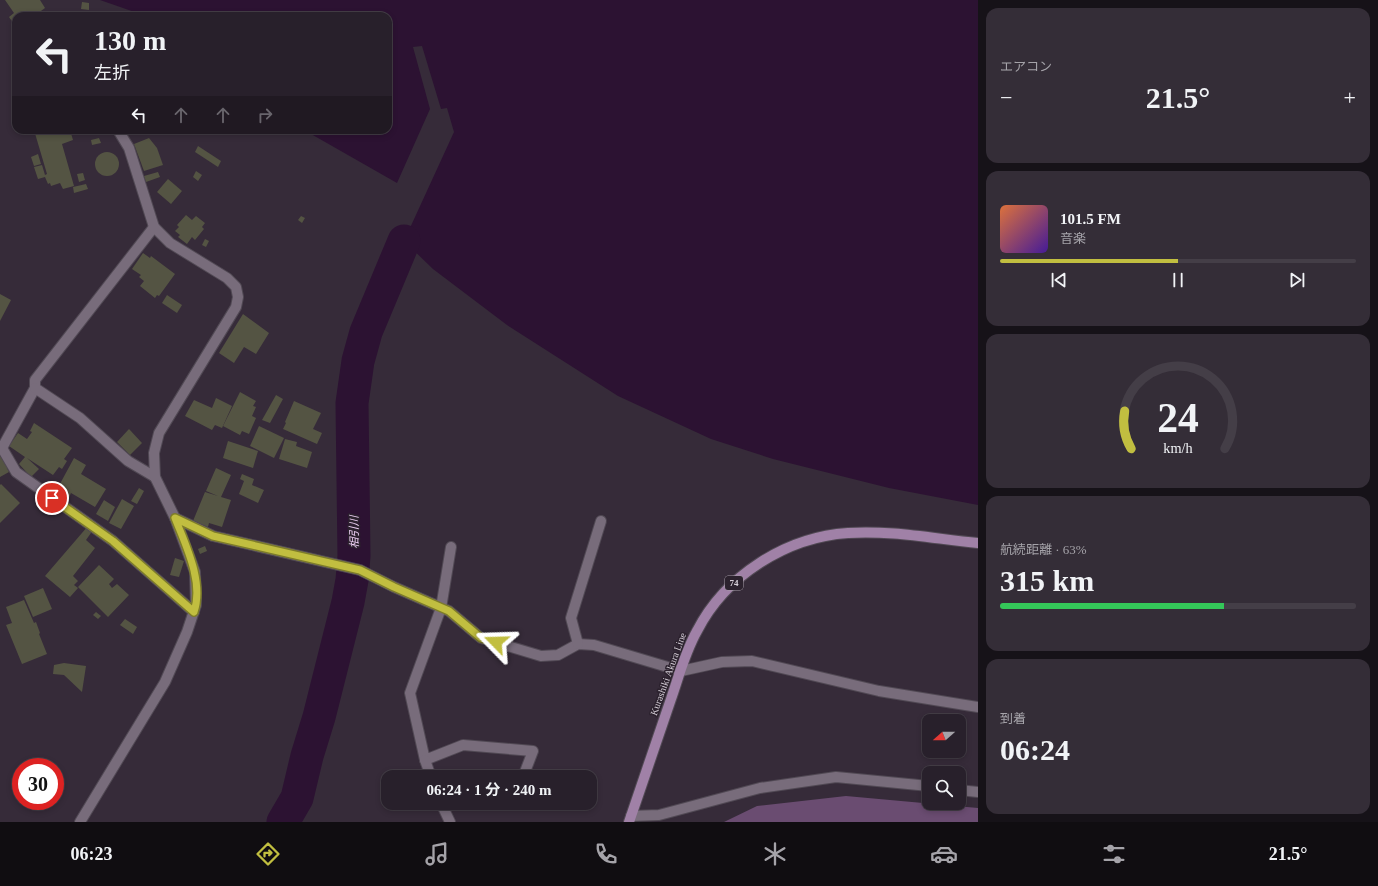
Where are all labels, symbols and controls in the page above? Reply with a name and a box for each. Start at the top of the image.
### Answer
text: 130 m [94,25,166,56]
icon: left [28,28,80,80]
text: エアコン [1000,59,1052,74]
text: 左折 [94,63,130,83]
text: 21.5° [1146,81,1210,114]
text: − [1000,85,1012,110]
text: + [1344,85,1356,110]
icon: left [128,104,150,126]
icon: ahead [170,104,192,126]
icon: ahead [212,104,234,126]
icon: right [254,104,276,126]
text: 101.5 FM [1060,211,1121,227]
text: 音楽 [1060,231,1086,246]
icon: previous [1048,269,1070,291]
icon: pause [1167,269,1189,291]
icon: next [1286,269,1308,291]
text: 24 [1157,395,1199,441]
text: km/h [1163,440,1193,456]
pin [35,481,69,515]
icon: arrive [41,487,63,509]
water label: 相引川 [348,514,360,549]
text: 航続距離 · 63% [1000,542,1087,557]
text: 315 km [1000,564,1094,597]
road number: 74 [725,576,743,590]
position arrow [475,621,517,663]
street label: Kurashiki Akura Line [648,631,688,717]
text: 到着 [1000,711,1026,726]
north arrow [922,714,966,758]
map controls [922,714,966,810]
text: 06:24 [1000,733,1070,766]
speed limit sign: 30 [12,758,64,810]
button: search [922,766,966,810]
text: 06:24 · 1 分 · 240 m [427,782,552,798]
icon: directions [254,840,282,868]
icon: music [423,840,451,868]
icon: phone [592,840,620,868]
icon: climate [761,840,789,868]
icon: car [930,840,958,868]
icon: filters [1100,840,1128,868]
text: 06:23 [71,844,113,864]
text: 21.5° [1269,844,1307,864]

